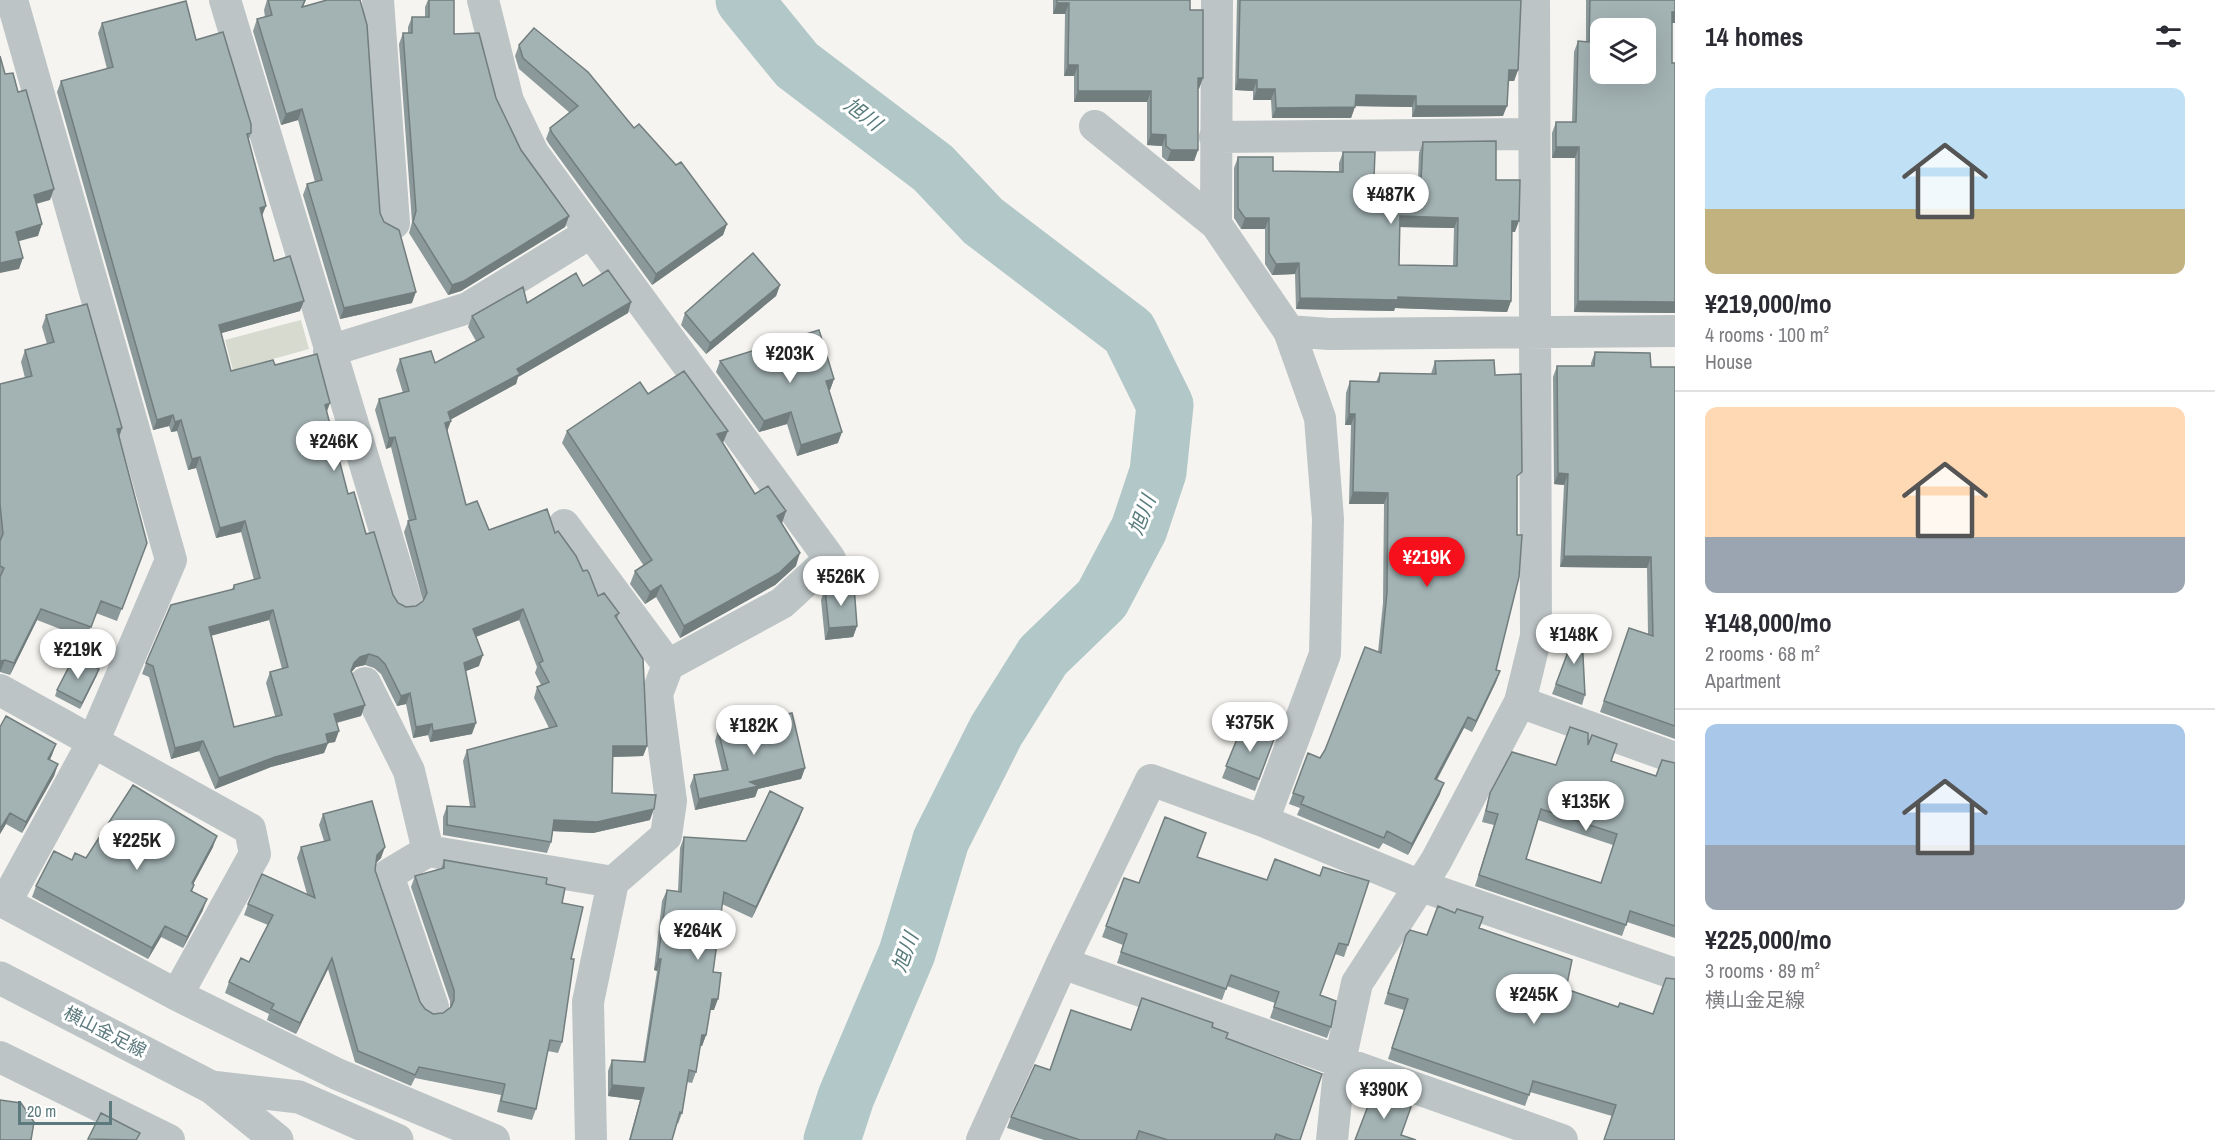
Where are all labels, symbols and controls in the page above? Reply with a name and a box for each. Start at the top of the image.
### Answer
map controls [1590,18,1656,84]
button: layers [1590,18,1656,84]
text: 14 homes [1705,19,1803,54]
icon: filters [2152,20,2185,53]
water label: 旭川 [839,91,889,138]
icon: home [1891,127,1999,235]
pin: ¥487K [1349,174,1433,225]
text: ¥487K [1367,180,1415,207]
text: ¥219,000/mo [1705,286,1832,321]
text: 4 rooms · 100 m² [1705,321,1829,348]
pin: ¥203K [748,333,832,384]
text: ¥203K [766,339,814,366]
text: House [1705,348,1752,375]
pin: ¥246K [292,421,376,472]
text: ¥246K [310,427,358,454]
icon: home [1891,446,1999,554]
water label: 旭川 [1122,489,1162,538]
pin: ¥219K [1385,537,1469,588]
text: ¥219K [1403,543,1451,570]
pin: ¥526K [799,556,883,607]
text: ¥526K [817,562,865,589]
text: ¥148,000/mo [1705,605,1832,640]
pin: ¥148K [1532,614,1616,665]
text: ¥148K [1550,620,1598,647]
pin: ¥219K [36,629,120,680]
text: ¥219K [54,635,102,662]
text: 2 rooms · 68 m² [1705,640,1820,667]
text: Apartment [1705,667,1781,694]
pin: ¥375K [1208,702,1292,753]
pin: ¥182K [712,705,796,756]
text: ¥375K [1226,708,1274,735]
text: ¥182K [730,711,778,738]
icon: home [1891,763,1999,871]
pin: ¥135K [1544,781,1628,832]
text: ¥135K [1562,787,1610,814]
pin: ¥225K [95,820,179,871]
text: ¥225K [113,826,161,853]
pin: ¥264K [656,910,740,961]
text: ¥264K [674,916,722,943]
text: ¥225,000/mo [1705,922,1832,957]
water label: 旭川 [885,927,925,975]
text: 3 rooms · 89 m² [1705,957,1820,984]
pin: ¥245K [1492,974,1576,1025]
text: ¥245K [1510,980,1558,1007]
text: 横山金足線 [1705,986,1805,1013]
street label: 横山金足線 [59,1000,151,1063]
pin: ¥390K [1342,1069,1426,1120]
text: ¥390K [1360,1075,1408,1102]
scale bar [18,1098,112,1126]
text: 20 m [27,1100,56,1122]

